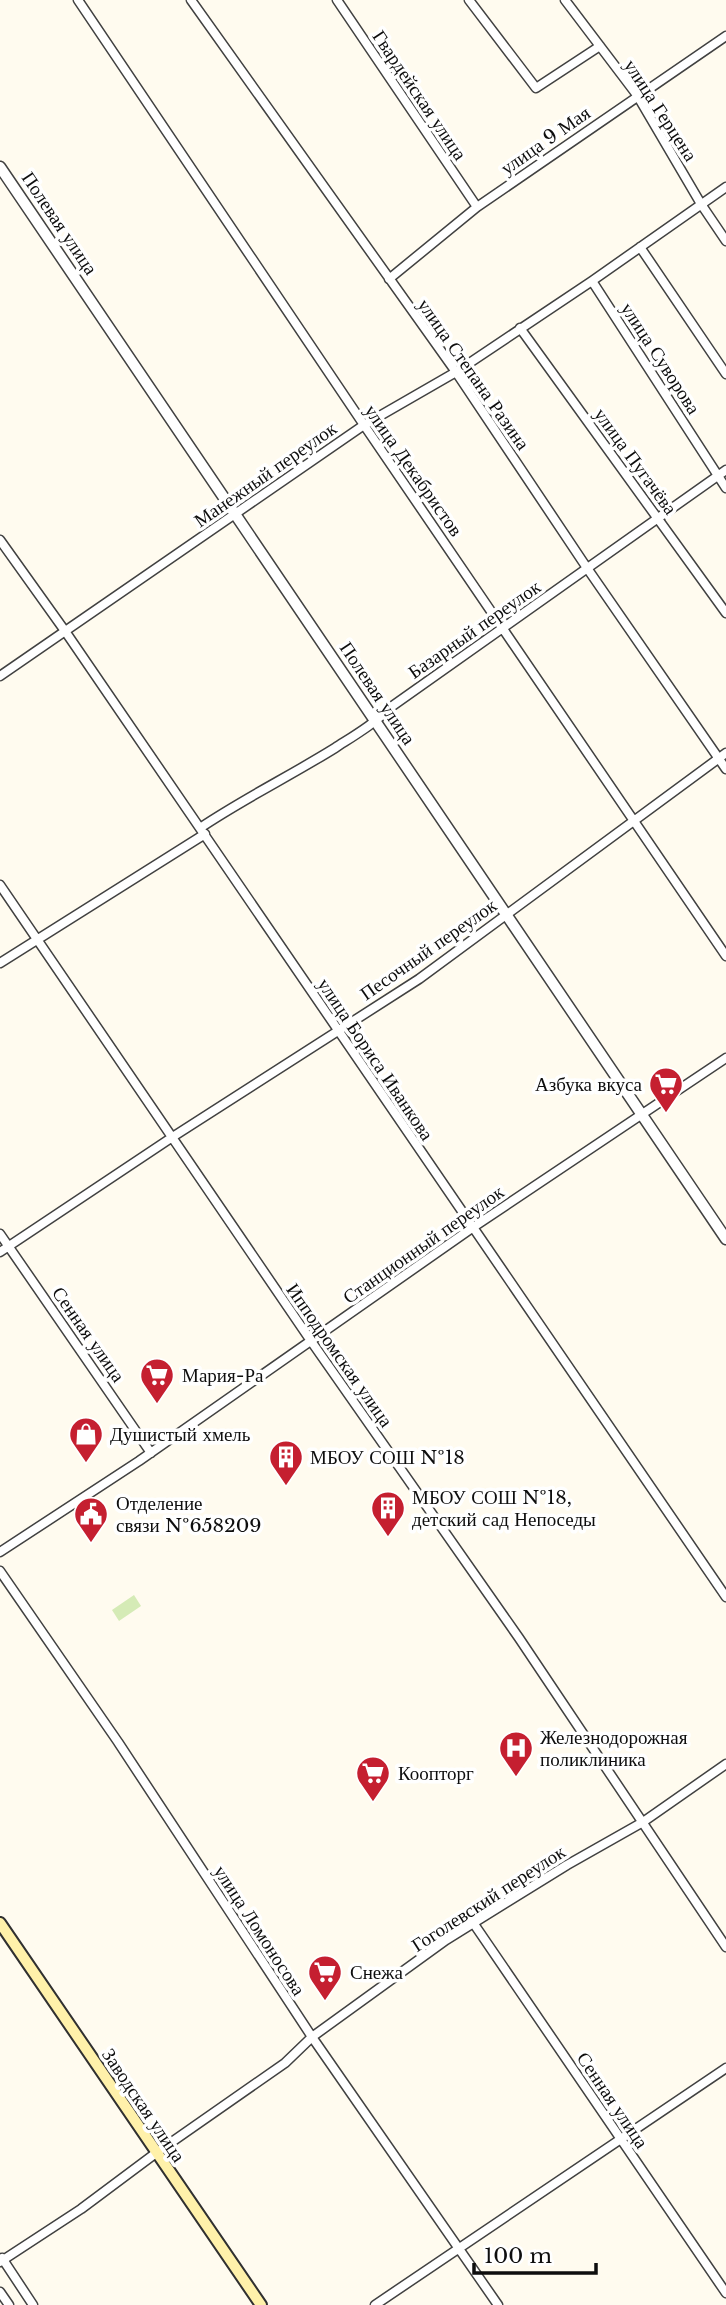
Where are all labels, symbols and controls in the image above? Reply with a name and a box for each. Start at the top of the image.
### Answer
street label: Гвардейская улица [368,26,472,165]
street label: улица Герцена [619,55,702,166]
street label: улица 9 Мая [496,101,595,180]
street label: Полевая улица [17,167,103,280]
street label: улица Степана Разина [413,294,535,455]
street label: улица Суворова [616,298,706,419]
street label: улица Декабристов [360,400,468,541]
street label: улица Пугачёва [589,403,682,520]
street label: Манежный переулок [190,416,342,532]
street label: Базарный переулок [404,575,546,684]
street label: Полевая улица [335,637,421,750]
street label: Песочный переулок [356,893,501,1005]
street label: улица Бориса Иванкова [313,974,439,1145]
supermarket icon: Азбука вкуса [647,1065,685,1114]
place label: Азбука вкуса [535,1073,643,1096]
street label: Станционный переулок [338,1180,509,1309]
street label: Ипподромская улица [281,1279,398,1432]
street label: Сенная улица [47,1282,130,1387]
supermarket icon: Мария-Ра [138,1356,176,1405]
place label: Мария-Ра [182,1364,264,1387]
shop icon: Душистый хмель [67,1415,105,1464]
place label: Душистый хмель [110,1423,251,1446]
building icon: МБОУ СОШ №18 [267,1438,305,1487]
place label: МБОУ СОШ №18 [310,1446,465,1469]
place label: МБОУ СОШ №18, детский сад Непоседы [412,1486,596,1531]
building icon: МБОУ СОШ №18, детский сад Непоседы [369,1489,407,1538]
place label: Отделение связи №658209 [116,1492,261,1537]
public building icon: Отделение связи №658209 [72,1495,110,1544]
place label: Железнодорожная поликлиника [540,1726,688,1771]
hospital icon: Железнодорожная поликлиника [497,1729,535,1778]
supermarket icon: Коопторг [354,1754,392,1803]
place label: Коопторг [398,1762,474,1785]
street label: Гоголевский переулок [407,1840,570,1957]
street label: улица Ломоносова [209,1861,311,2000]
supermarket icon: Снежа [306,1953,344,2002]
place label: Снежа [350,1961,403,1984]
street label: Заводская улица [97,2044,190,2167]
street label: Сенная улица [572,2048,654,2153]
scale bar [474,2232,596,2276]
text: 100 m [484,2243,552,2269]

